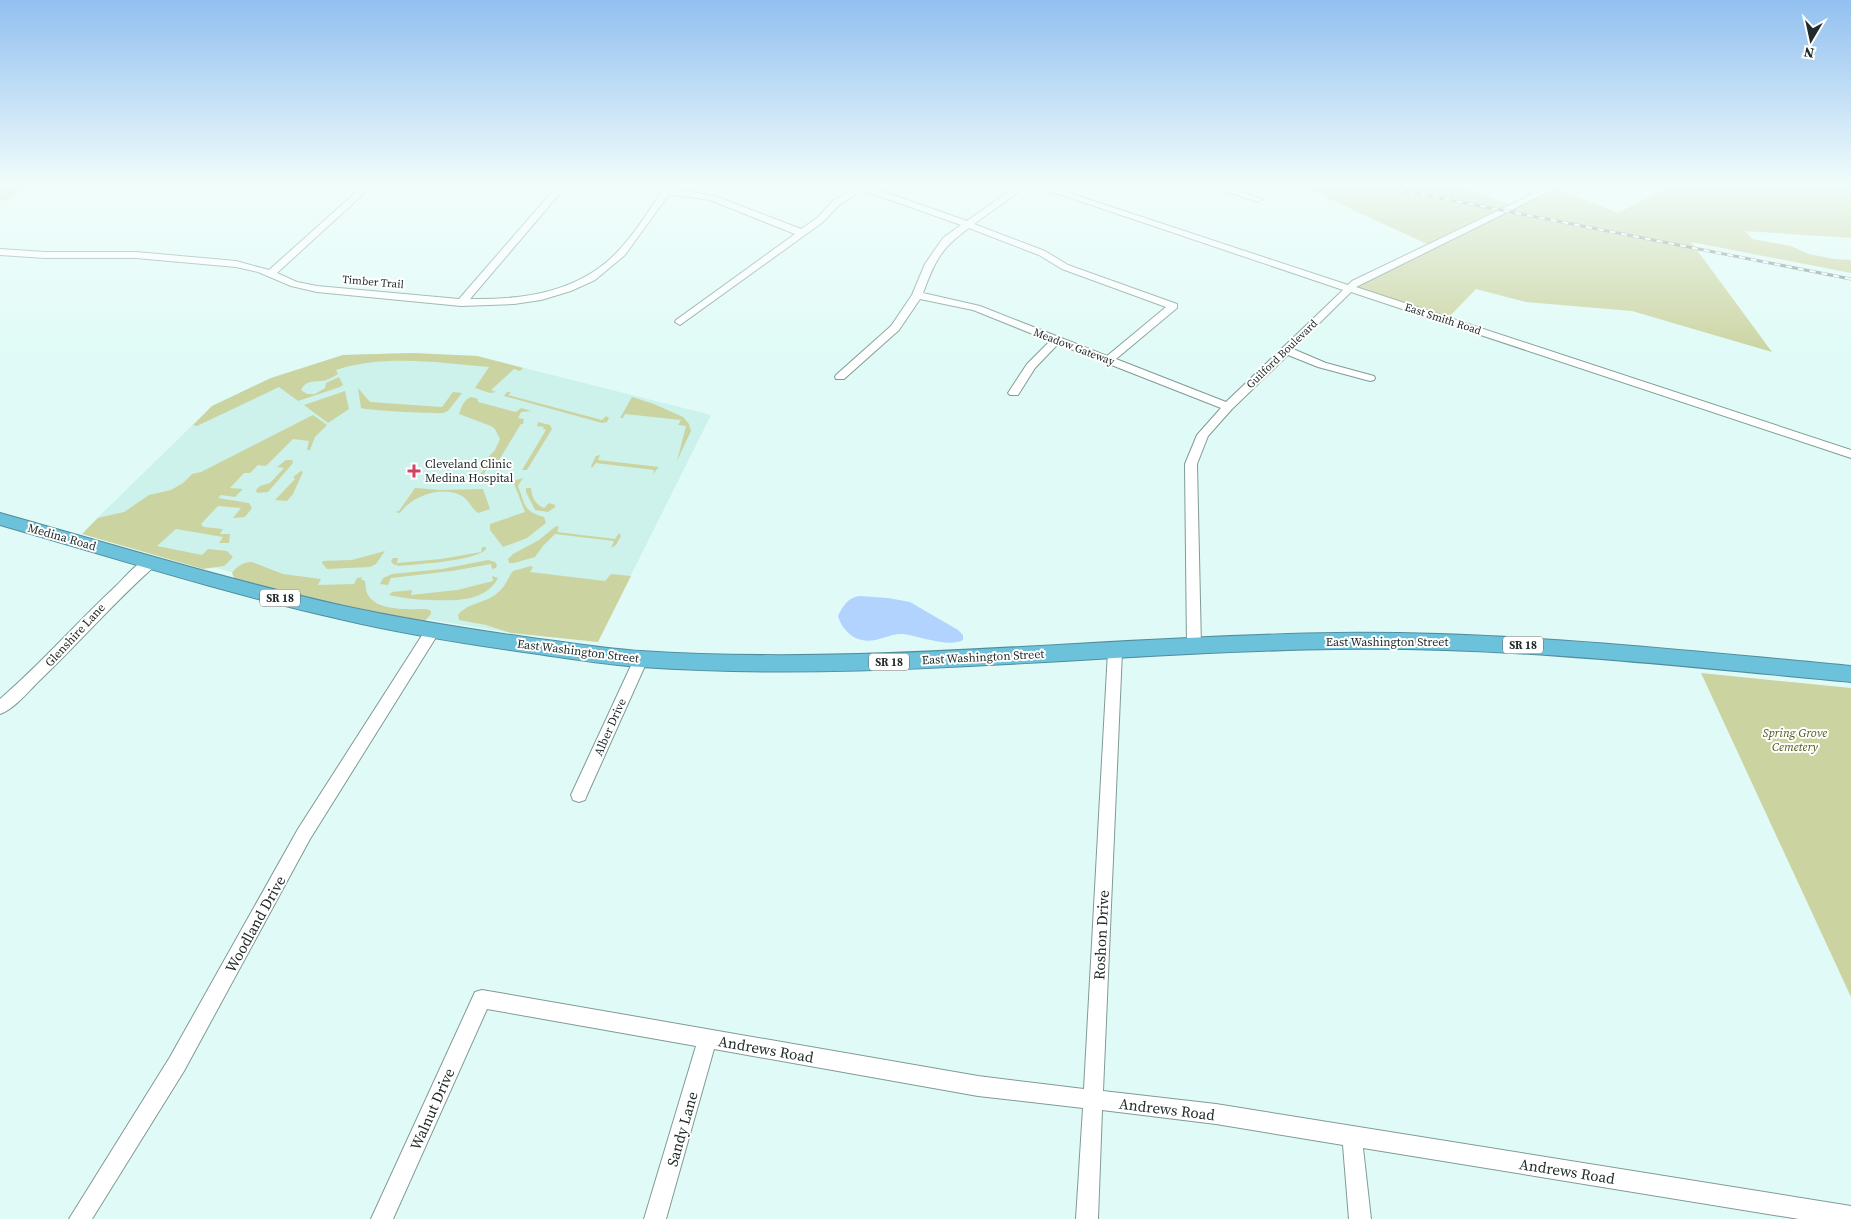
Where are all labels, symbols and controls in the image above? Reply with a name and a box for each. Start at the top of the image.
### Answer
north arrow [1786,15,1836,65]
text: N [1802,42,1816,64]
street label: Timber Trail [342,272,404,292]
street label: East Smith Road [1403,300,1484,339]
street label: Guilford Boulevard [1243,316,1321,392]
street label: Meadow Gateway [1031,325,1117,369]
place label: Cleveland Clinic Medina Hospital [425,456,514,486]
marker: Cleveland Clinic Medina Hospital [407,464,421,478]
street label: Medina Road [26,520,98,554]
road number: SR 18 [260,590,300,606]
street label: Glenshire Lane [41,600,109,670]
street label: East Washington Street [1326,634,1448,650]
street label: East Washington Street [516,636,640,666]
road number: SR 18 [1503,636,1543,654]
street label: East Washington Street [921,646,1045,668]
road number: SR 18 [869,654,909,670]
street label: Alber Drive [590,696,630,758]
park label: Spring Grove Cemetery [1763,725,1827,755]
street label: Woodland Drive [220,872,290,976]
street label: Roshon Drive [1088,889,1114,981]
street label: Andrews Road [717,1030,816,1068]
street label: Walnut Drive [405,1064,460,1153]
street label: Sandy Lane [661,1089,703,1169]
street label: Andrews Road [1118,1093,1217,1125]
street label: Andrews Road [1518,1153,1617,1189]

